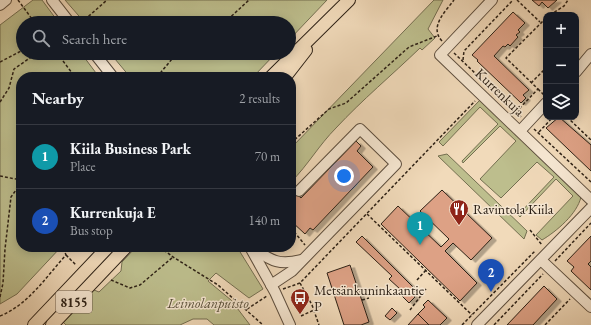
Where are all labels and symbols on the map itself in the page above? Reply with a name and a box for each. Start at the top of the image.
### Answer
street label: Kurrenkuja [472,64,529,120]
your location [334,166,354,186]
restaurant icon: Ravintola Kiila [448,198,470,226]
place label: Ravintola Kiila [473,200,554,218]
pin: 1 [407,212,433,245]
pin: 2 [478,259,504,292]
place label: Metsänkuninkaantie P [314,281,425,315]
bus stop icon: Metsänkuninkaantie P [289,287,311,315]
road number: 8155 [56,291,92,313]
park label: Leimolanpuisto [166,294,249,312]

